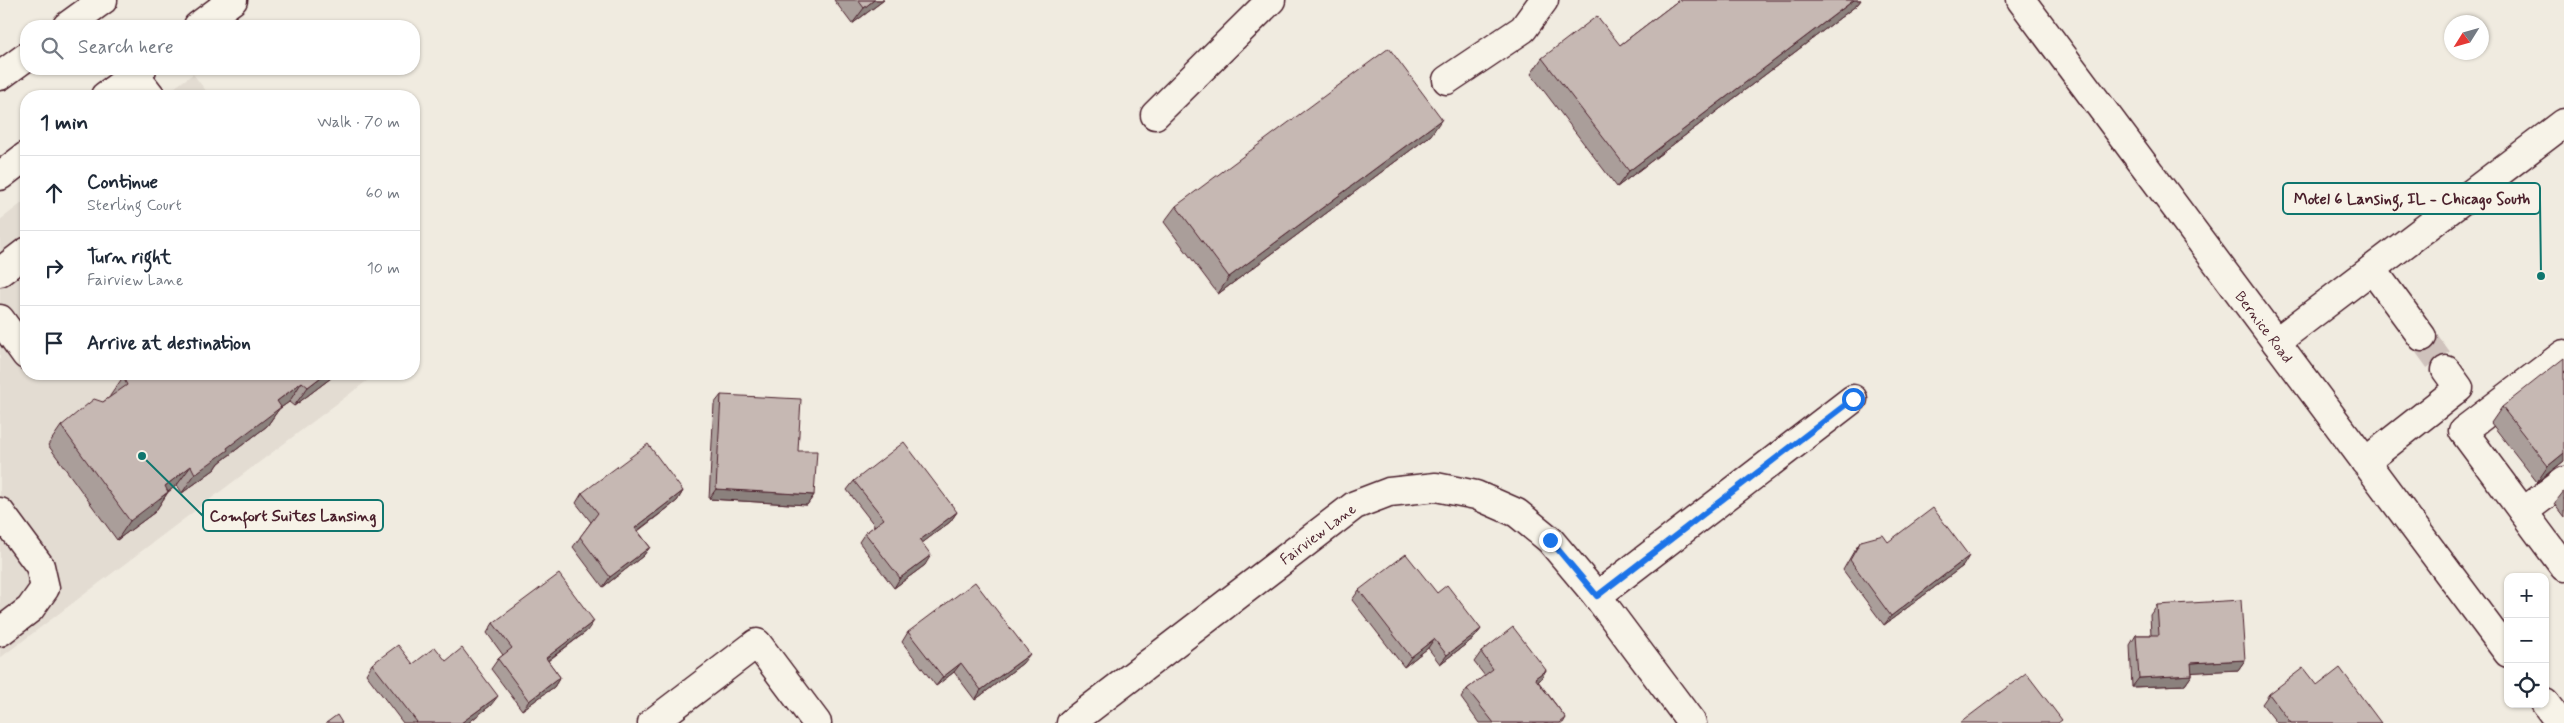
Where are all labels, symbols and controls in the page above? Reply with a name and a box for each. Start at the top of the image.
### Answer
north arrow [2444,15,2489,60]
search box [20,20,420,75]
icon: search [38,34,66,62]
text: Search here [78,35,174,60]
text: 1 min [40,109,88,137]
text: Walk · 70 m [317,112,400,133]
text: Continue [87,170,158,195]
icon: ahead [40,179,68,207]
text: 60 m [366,183,400,204]
callout: Motel 6 Lansing, IL - Chicago South [2283,183,2540,214]
text: Motel 6 Lansing, IL - Chicago South [2294,189,2530,212]
text: Sterling Court [87,195,182,216]
text: Turn right [87,245,171,270]
icon: right [40,254,68,282]
text: 10 m [367,258,400,279]
text: Fairview Lane [87,270,184,291]
street label: Bernice Road [2230,288,2297,368]
icon: arrive [40,329,68,357]
text: Arrive at destination [87,331,251,356]
route start [1842,388,1865,411]
callout: Comfort Suites Lansing [203,500,383,531]
street label: Fairview Lane [1276,500,1361,570]
text: Comfort Suites Lansing [209,506,377,529]
route end [1539,529,1562,552]
map controls [2504,573,2549,708]
button: + [2504,573,2549,618]
button: − [2504,618,2549,663]
button: locate [2504,663,2549,708]

